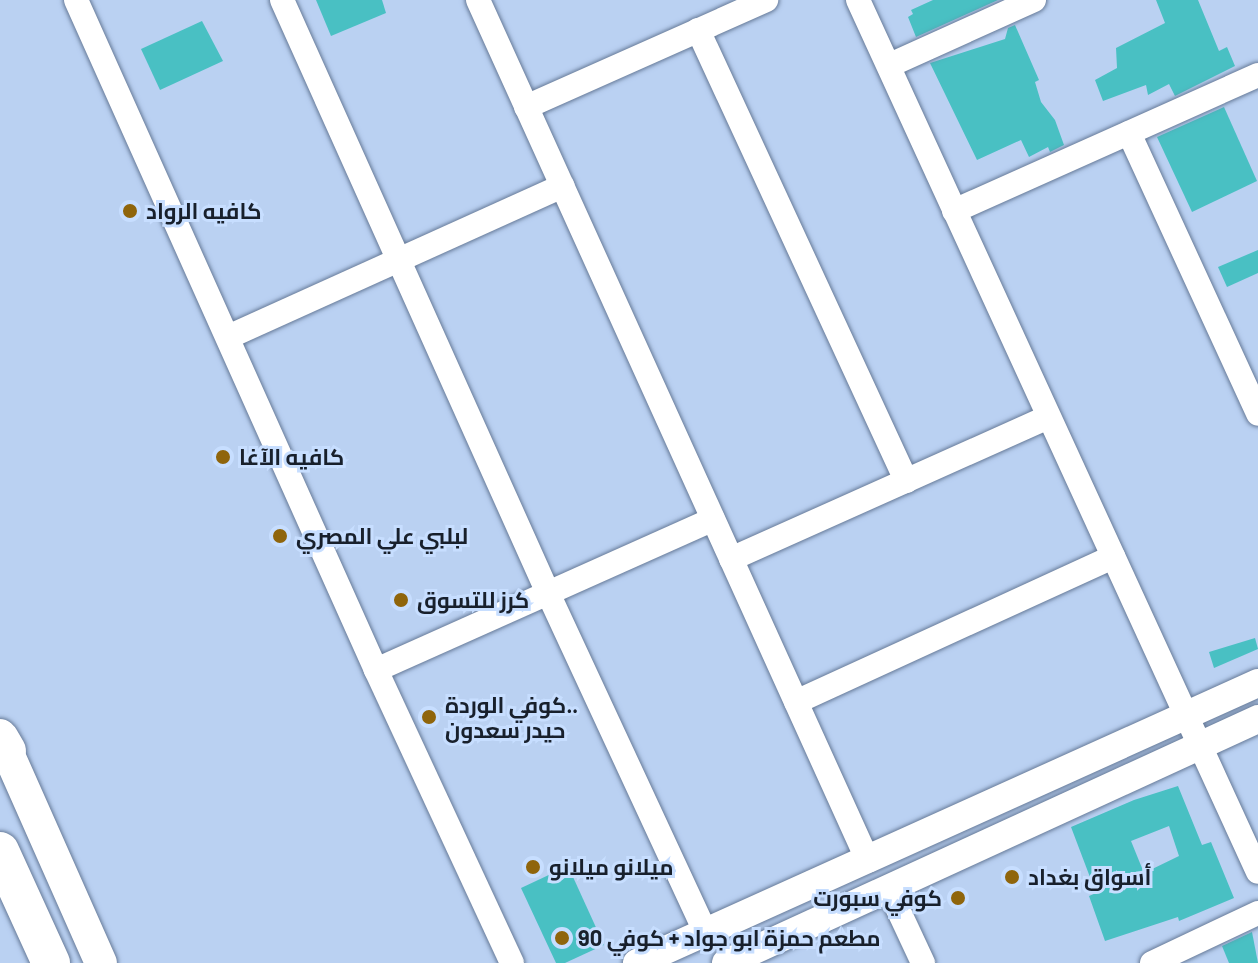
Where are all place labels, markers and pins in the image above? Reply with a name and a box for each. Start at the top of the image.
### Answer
place label: كافيه الرواد [146,198,261,224]
marker: كافيه الرواد [121,202,139,220]
place label: كافيه الآغا [239,444,344,470]
marker: كافيه الآغا [214,448,232,466]
place label: لبلبي علي المصري [296,523,468,549]
marker: لبلبي علي المصري [271,527,289,545]
place label: كرز للتسوق [417,587,529,613]
marker: كرز للتسوق [392,591,410,609]
place label: كوفي الوردة.. حيدر سعدون [445,691,578,742]
marker: كوفي الوردة.. حيدر سعدون [420,708,438,726]
place label: ميلانو ميلانو [549,854,674,880]
marker: ميلانو ميلانو [524,858,542,876]
place label: أسواق بغداد [1028,864,1151,890]
marker: أسواق بغداد [1003,868,1021,886]
place label: كوفي سبورت [813,885,942,911]
marker: كوفي سبورت [949,889,967,907]
place label: مطعم حمزة ابو جواد + كوفي 90 [578,925,881,951]
marker: مطعم حمزة ابو جواد + كوفي 90 [553,929,571,947]

